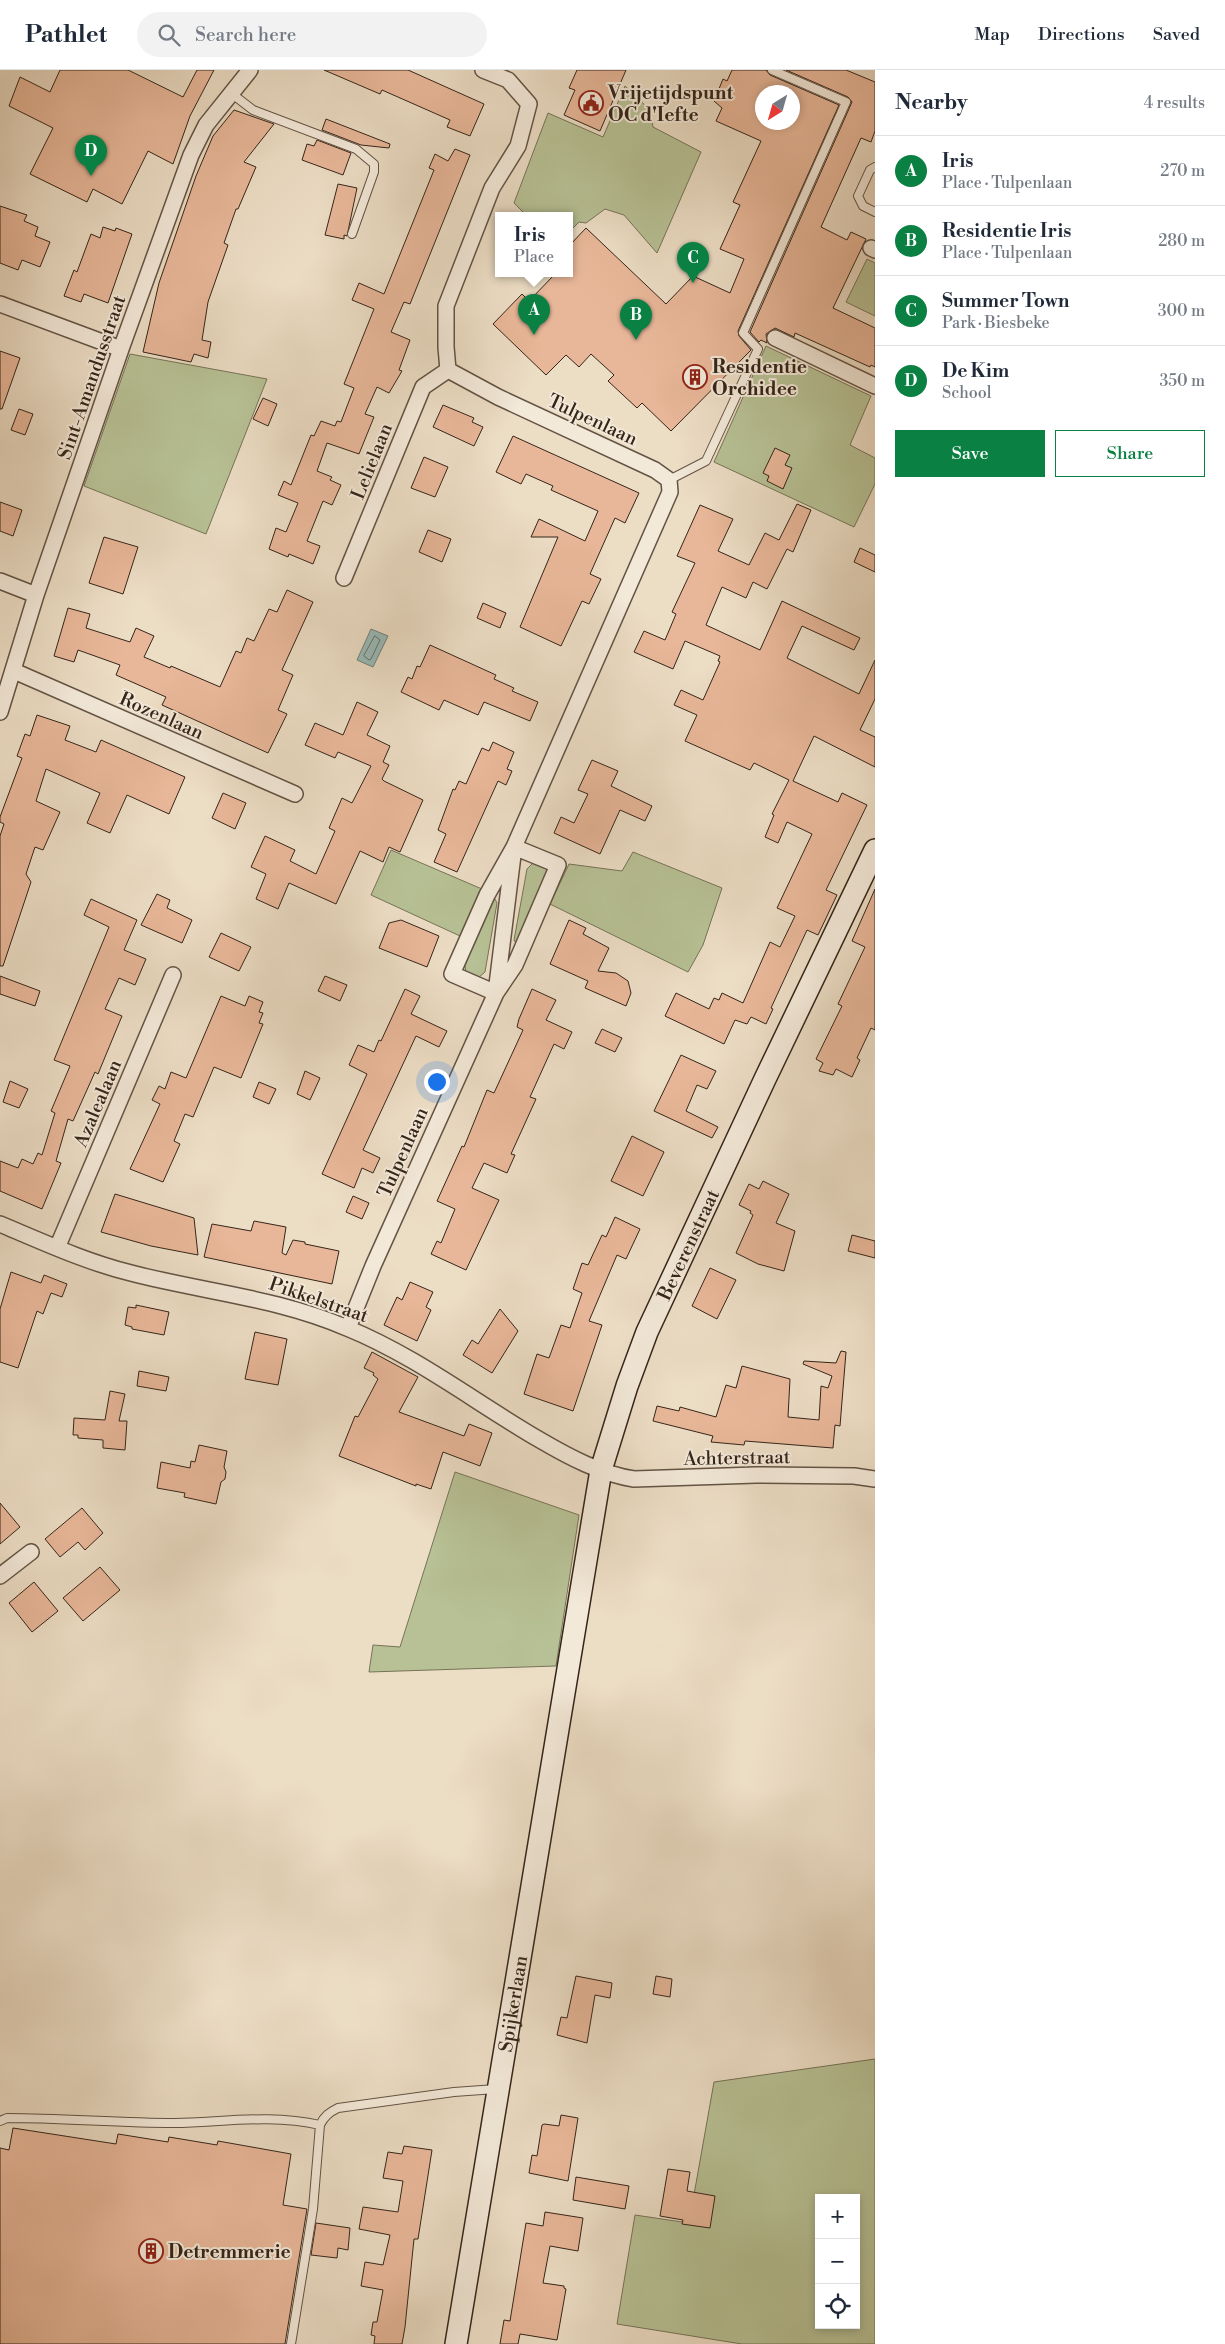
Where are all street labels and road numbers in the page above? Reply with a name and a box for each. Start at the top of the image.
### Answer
street label: Sint-Amandusstraat [53,292,131,463]
street label: Tulpenlaan [544,389,641,451]
street label: Lelielaan [346,420,398,503]
street label: Rozenlaan [116,687,208,745]
street label: Azalealaan [68,1056,127,1152]
street label: Tulpenlaan [372,1104,433,1201]
street label: Beverenstraat [652,1185,725,1305]
street label: Pikkelstraat [266,1272,372,1328]
street label: Achterstraat [682,1445,791,1471]
street label: Spijkerlaan [494,1954,533,2054]

